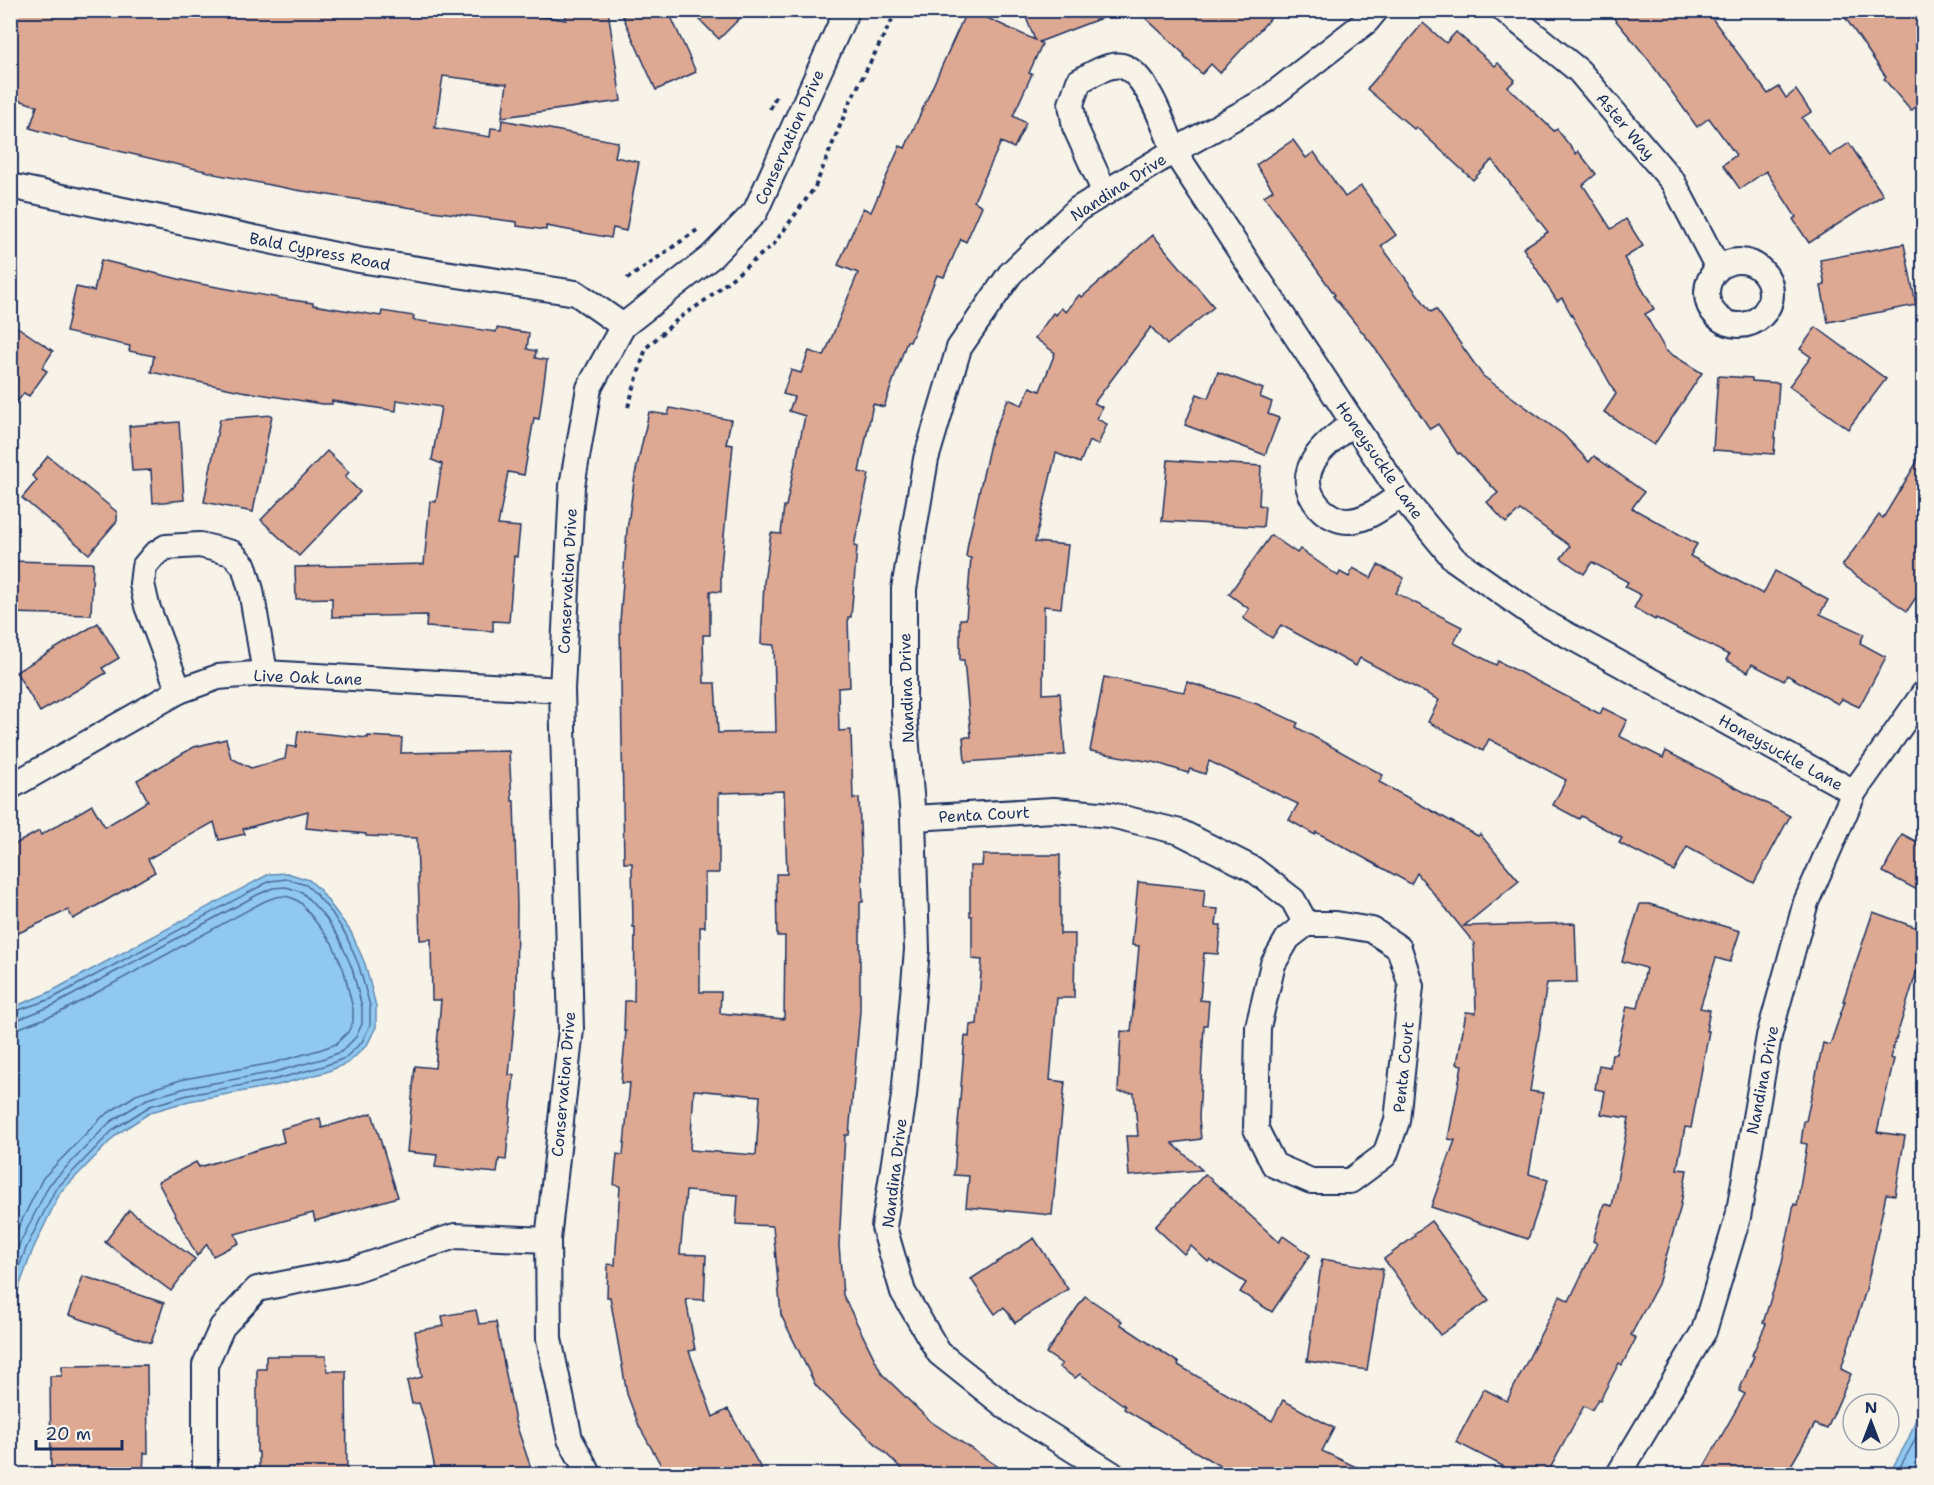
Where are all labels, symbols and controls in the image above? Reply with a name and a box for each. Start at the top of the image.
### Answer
street label: Conservation Drive [750,66,829,208]
street label: Aster Way [1592,89,1660,164]
street label: Nandina Drive [1066,149,1170,226]
street label: Bald Cypress Road [248,228,392,275]
street label: Honeysuckle Lane [1331,397,1428,523]
street label: Conservation Drive [553,508,582,654]
street label: Nandina Drive [894,632,919,744]
street label: Live Oak Lane [253,665,363,690]
street label: Honeysuckle Lane [1715,710,1847,795]
street label: Penta Court [938,802,1030,827]
street label: Conservation Drive [547,1010,580,1158]
street label: Penta Court [1388,1020,1419,1114]
street label: Nandina Drive [1742,1024,1783,1136]
street label: Nandina Drive [877,1117,912,1229]
north arrow [1841,1392,1901,1452]
text: N [1865,1397,1877,1418]
scale bar [36,1413,122,1451]
text: 20 m [45,1422,91,1446]

